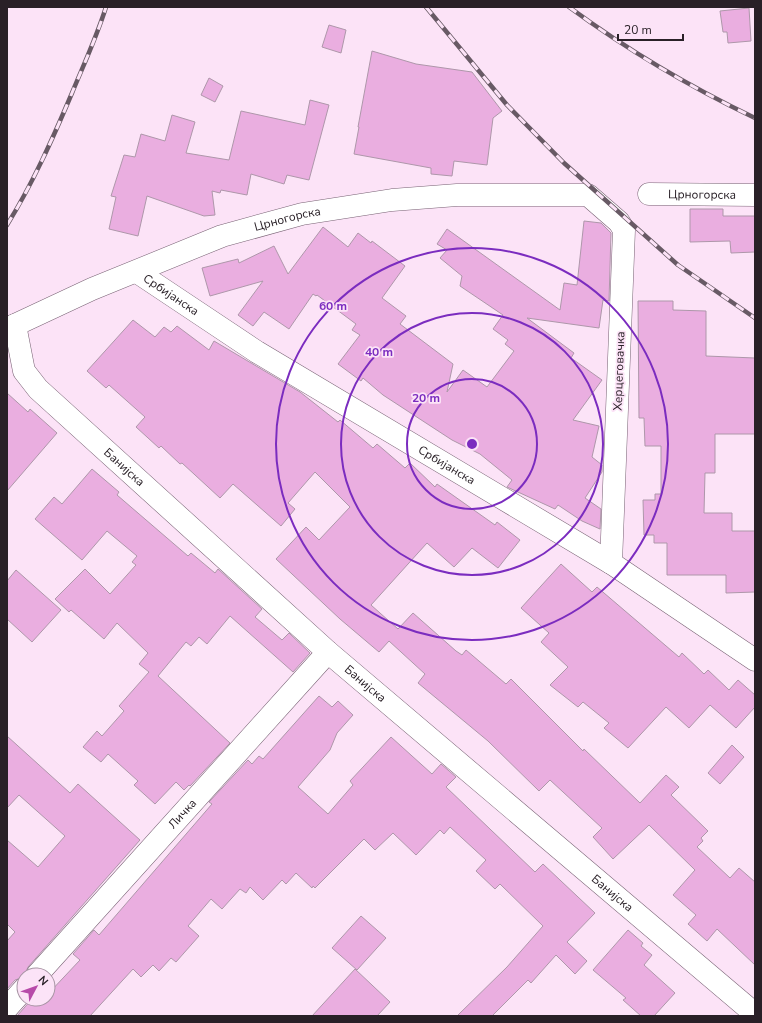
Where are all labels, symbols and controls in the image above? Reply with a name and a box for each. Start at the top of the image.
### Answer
scale bar [618,16,683,42]
text: 20 m [624,22,652,38]
street label: Црногорска [668,186,736,203]
street label: Црногорска [252,203,322,235]
street label: Србијанска [140,270,202,319]
text: 60 m [319,298,347,314]
street label: Херцеговачка [610,331,628,411]
text: 40 m [365,344,393,360]
text: 20 m [412,390,440,406]
centre of rings [465,437,479,451]
street label: Србијанска [415,442,478,488]
street label: Банијска [100,444,148,490]
street label: Банијска [341,661,389,706]
street label: Личка [164,795,200,832]
street label: Банијска [588,871,637,915]
north arrow [16,967,56,1007]
text: N [35,973,52,989]

